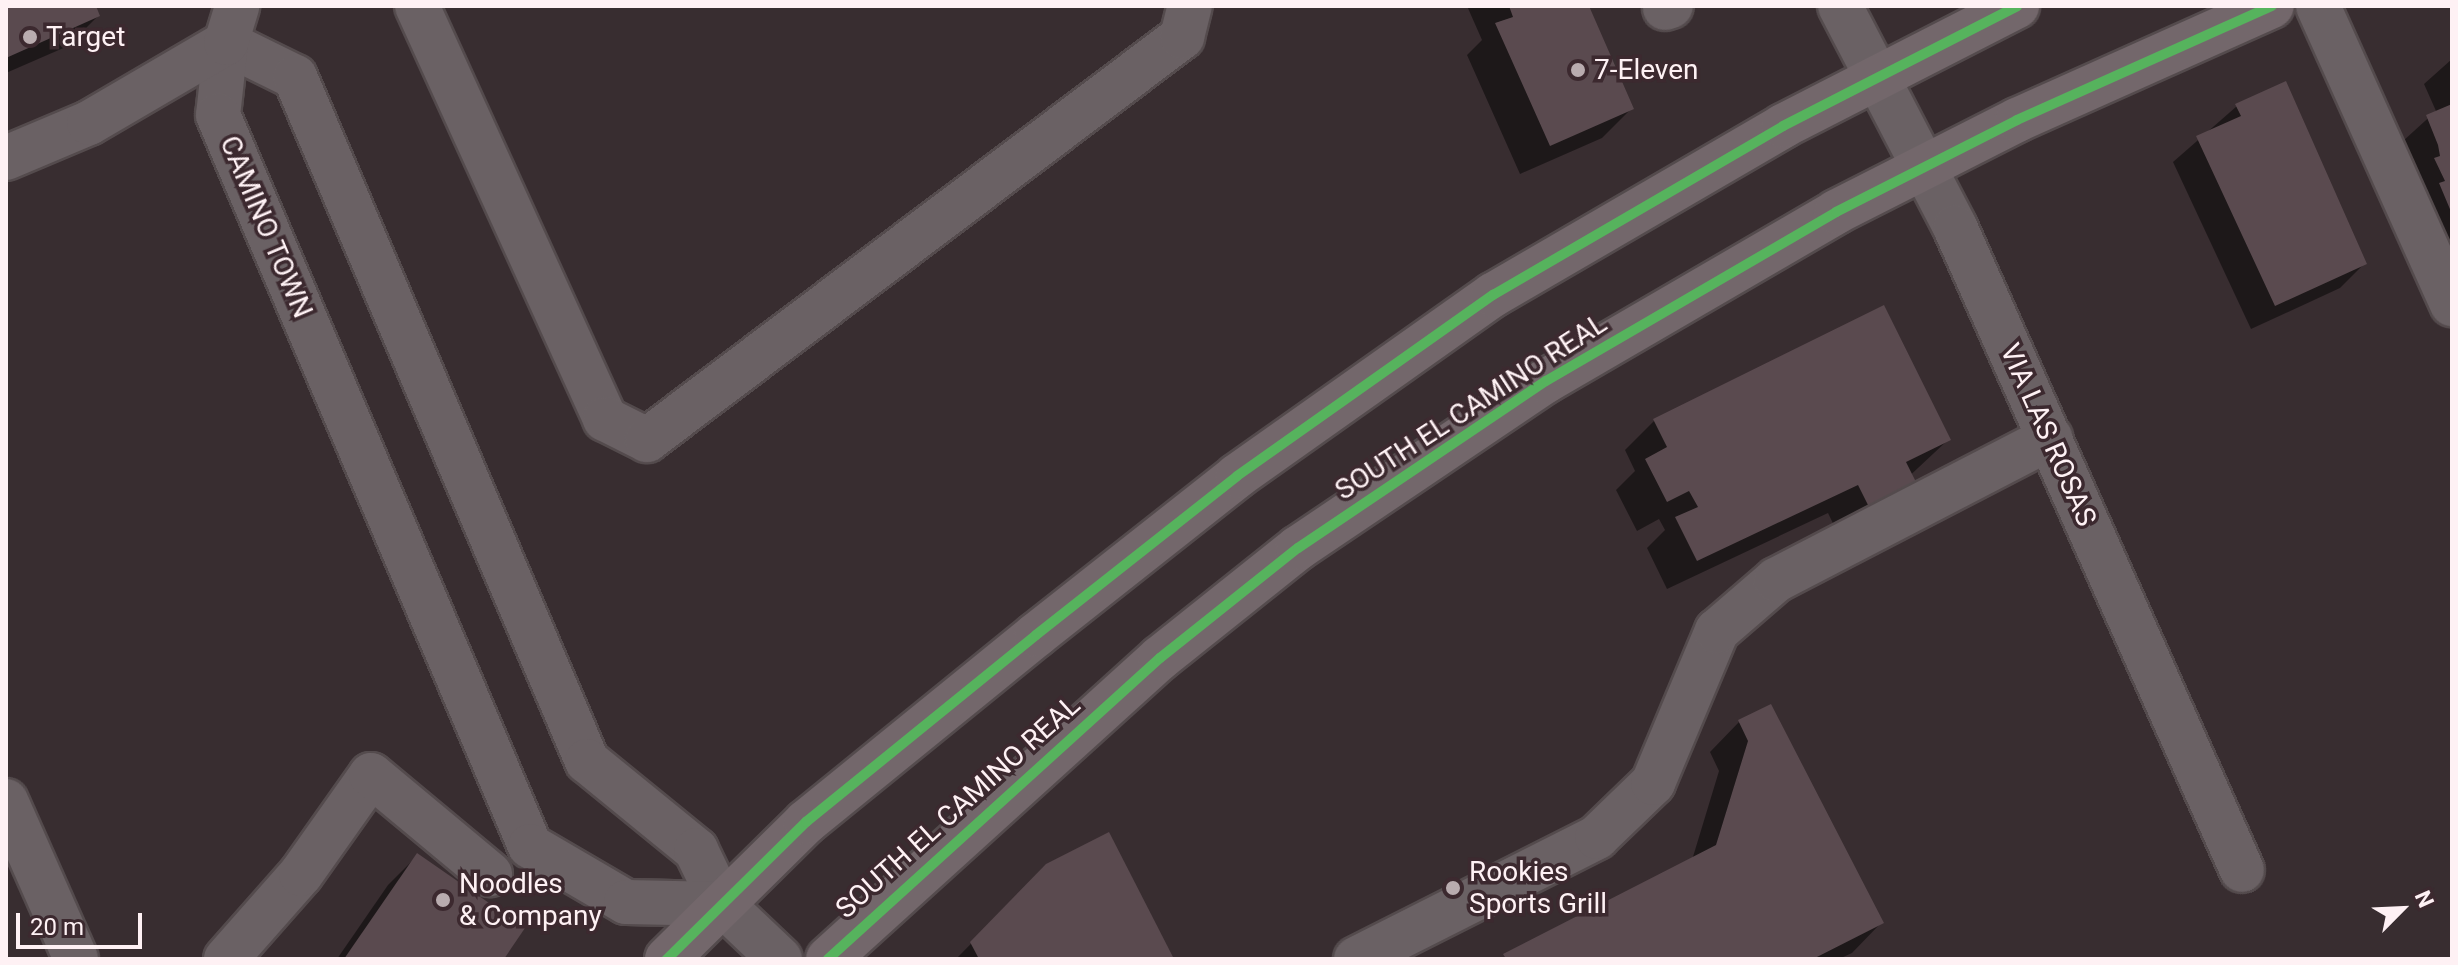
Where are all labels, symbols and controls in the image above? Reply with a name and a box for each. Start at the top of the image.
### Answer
place label: Target [46,20,125,54]
marker: Target [21,28,39,46]
place label: 7-Eleven [1594,53,1699,87]
marker: 7-Eleven [1569,61,1587,79]
street label: CAMINO TOWN [212,131,320,323]
street label: SOUTH EL CAMINO REAL [1329,307,1613,507]
street label: VIA LAS ROSAS [1993,339,2103,531]
street label: SOUTH EL CAMINO REAL [829,689,1087,925]
place label: Rookies Sports Grill [1469,855,1607,921]
place label: Noodles & Company [459,867,602,933]
north arrow [2362,869,2442,949]
marker: Rookies Sports Grill [1444,879,1462,897]
text: N [2410,887,2439,911]
marker: Noodles & Company [434,891,452,909]
scale bar [20,897,146,947]
text: 20 m [30,913,84,941]

